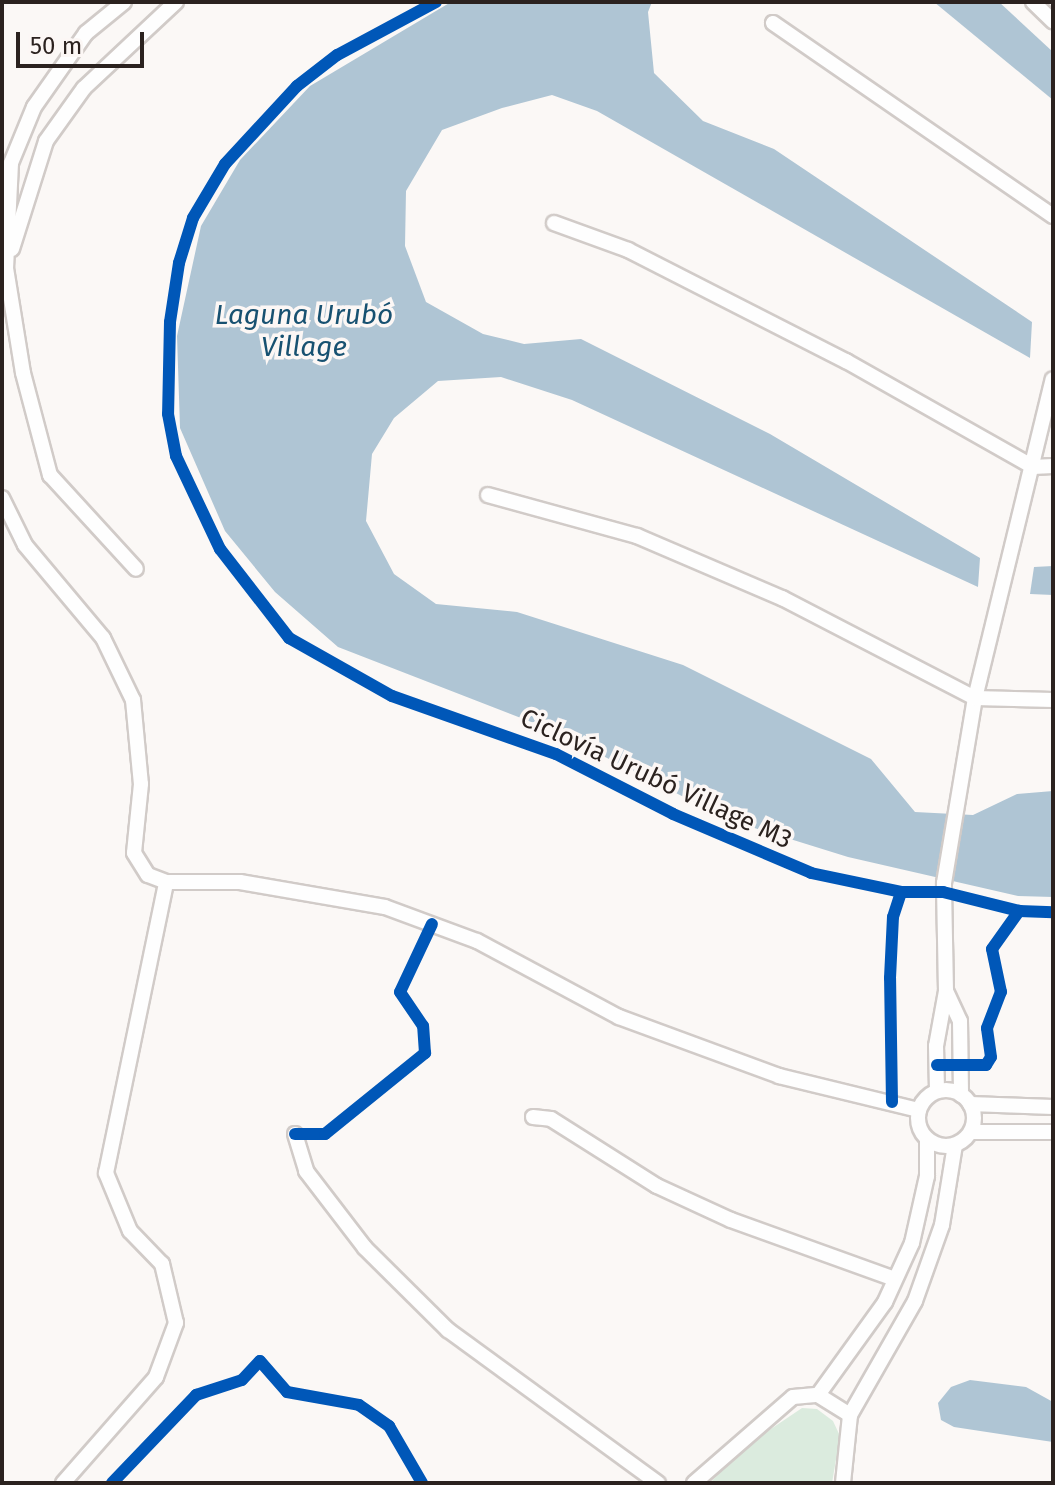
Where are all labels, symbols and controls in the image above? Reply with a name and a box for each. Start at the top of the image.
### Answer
scale bar [20,16,148,66]
text: 50 m [30,32,82,60]
water label: Laguna Urubó Village [215,298,393,364]
street label: Ciclovía Urubó Village M3 [515,702,797,856]

